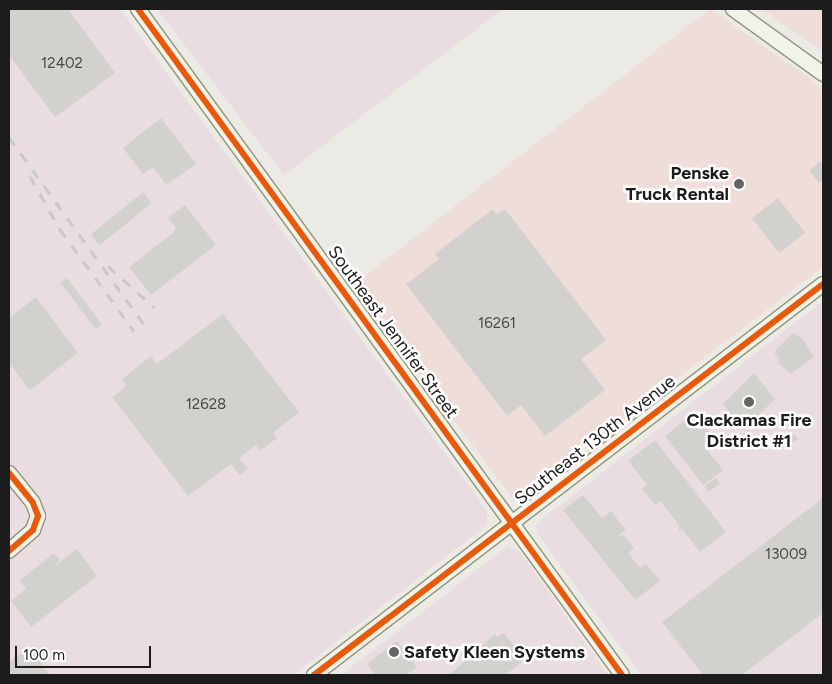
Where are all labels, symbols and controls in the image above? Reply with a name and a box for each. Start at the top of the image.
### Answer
house number: 12402 [41,55,83,73]
place label: Penske Truck Rental [625,163,729,205]
marker: Penske Truck Rental [733,178,745,190]
street label: Southeast Jennifer Street [323,242,463,422]
house number: 16261 [478,315,516,333]
street label: Southeast 130th Avenue [510,371,680,509]
house number: 12628 [186,396,226,414]
marker: Clackamas Fire District #1 [743,396,755,408]
place label: Clackamas Fire District #1 [686,410,812,452]
house number: 13009 [765,546,807,564]
scale bar [18,636,154,668]
place label: Safety Kleen Systems [404,641,585,663]
text: 100 m [23,646,65,664]
marker: Safety Kleen Systems [388,646,400,658]

